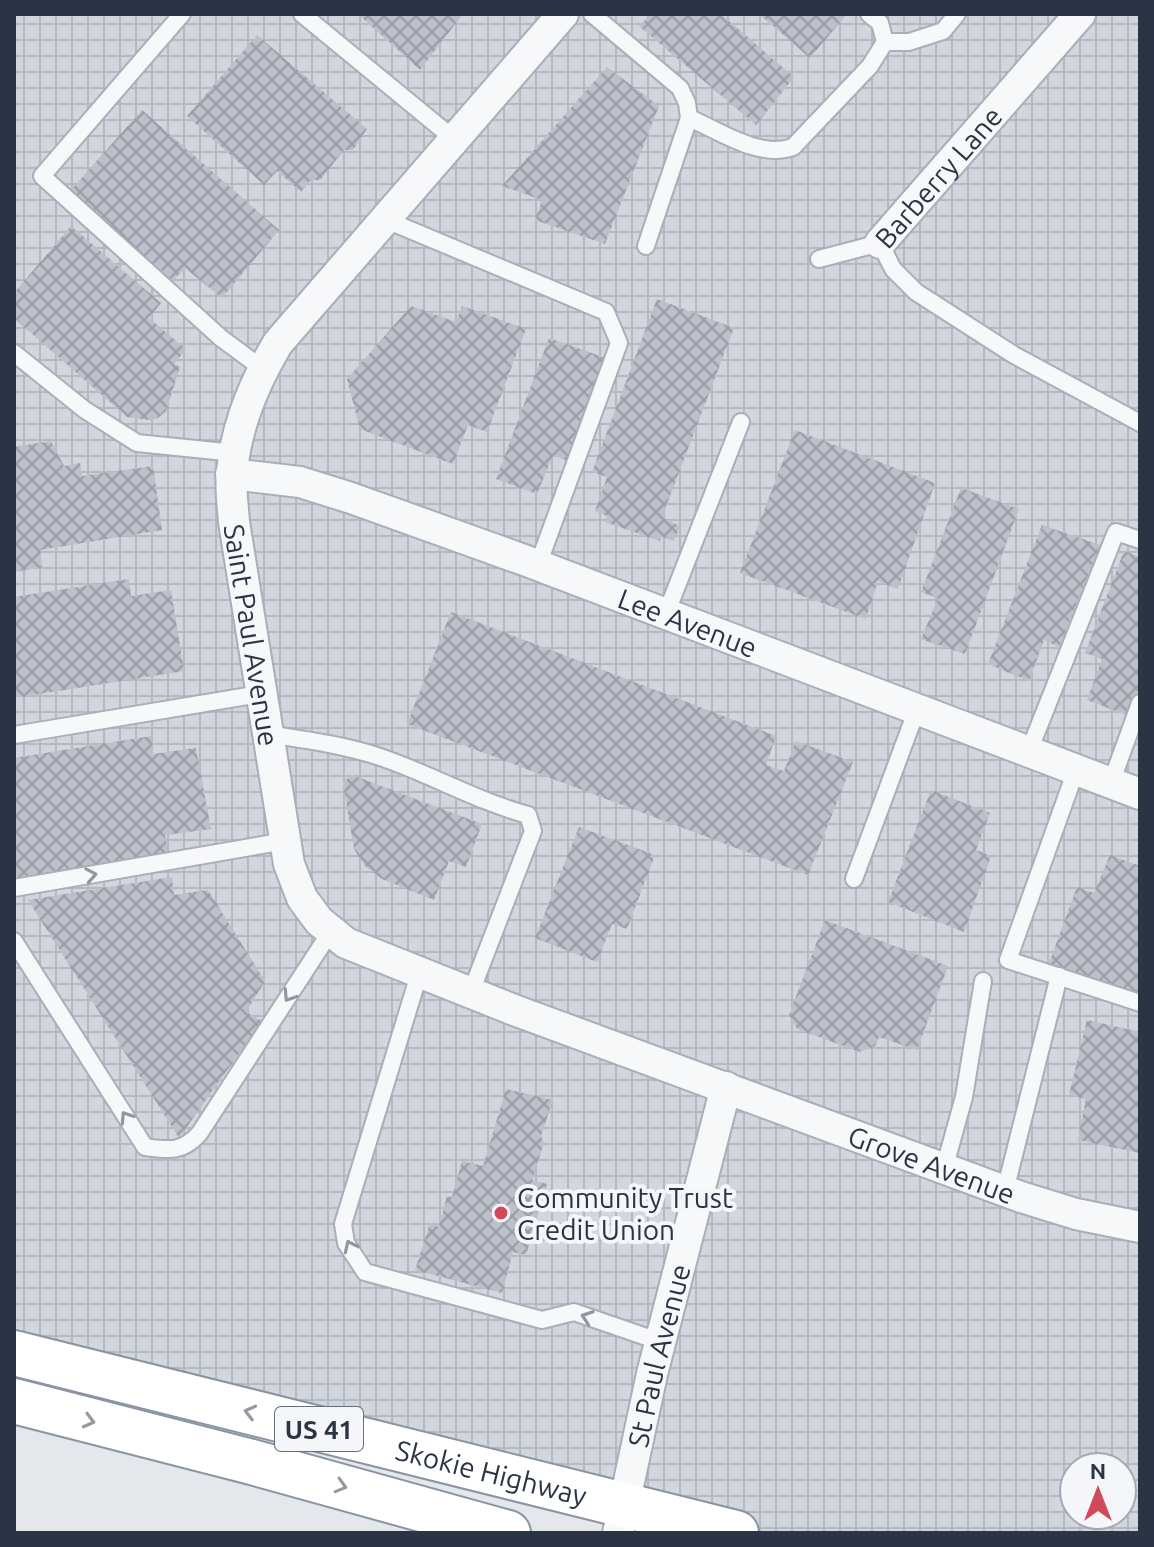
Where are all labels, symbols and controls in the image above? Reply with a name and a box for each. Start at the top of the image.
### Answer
street label: Barberry Lane [868,100,1008,253]
street label: Saint Paul Avenue [219,522,285,748]
street label: Lee Avenue [614,582,762,663]
one-way arrow [84,867,98,884]
one-way arrow [283,987,298,1002]
one-way arrow [120,1111,135,1125]
street label: Grove Avenue [844,1119,1020,1209]
place label: Community Trust Credit Union [517,1182,733,1245]
marker: Community Trust Credit Union [492,1204,510,1222]
one-way arrow [344,1239,360,1254]
street label: St Paul Avenue [621,1261,695,1450]
one-way arrow [581,1310,595,1327]
one-way arrow [243,1404,257,1421]
road number: US 41 [275,1407,363,1451]
one-way arrow [82,1412,96,1429]
street label: Skokie Highway [393,1433,590,1511]
north arrow [1058,1451,1138,1531]
text: N [1090,1458,1106,1483]
one-way arrow [334,1477,348,1494]

